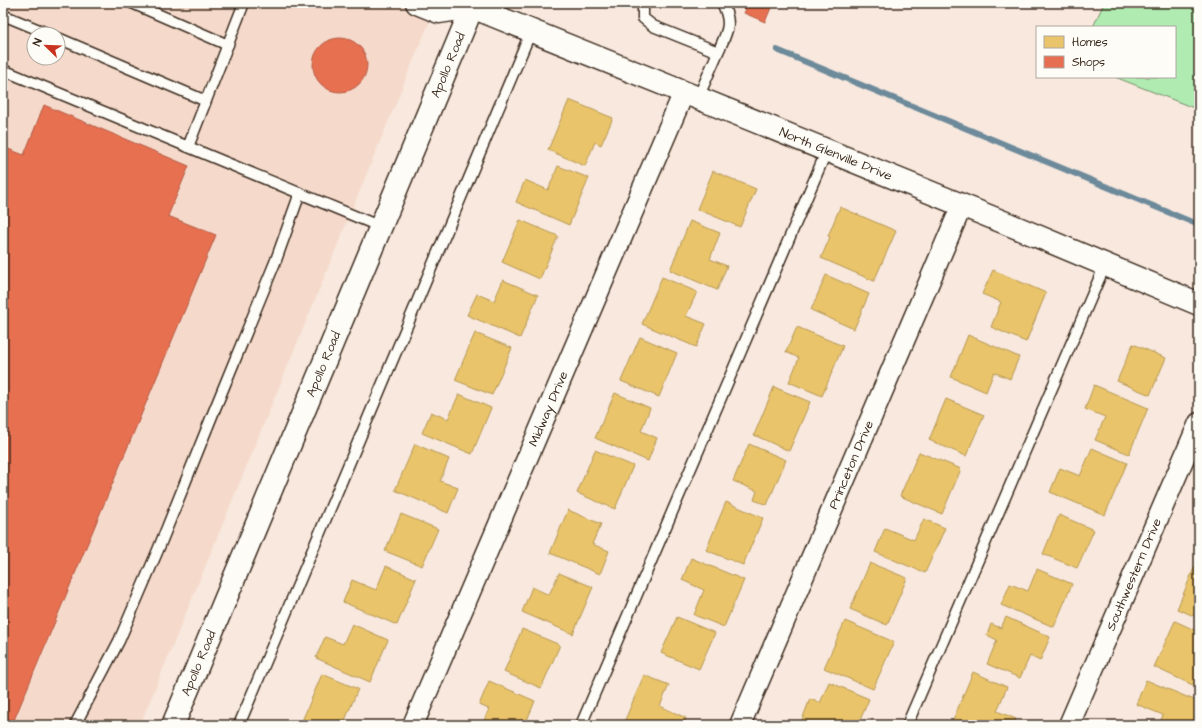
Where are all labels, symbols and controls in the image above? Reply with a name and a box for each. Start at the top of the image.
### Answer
north arrow [26,26,66,66]
legend [1036,26,1176,78]
street label: Apollo Road [426,29,470,101]
text: Homes [1072,34,1108,51]
text: N [29,36,46,48]
text: Shops [1072,54,1105,71]
street label: North Glenville Drive [776,123,895,185]
street label: Apollo Road [302,328,345,400]
street label: Midway Drive [524,368,572,449]
street label: Princeton Drive [824,418,878,512]
street label: Southwestern Drive [1102,515,1166,633]
street label: Apollo Road [177,627,221,699]

